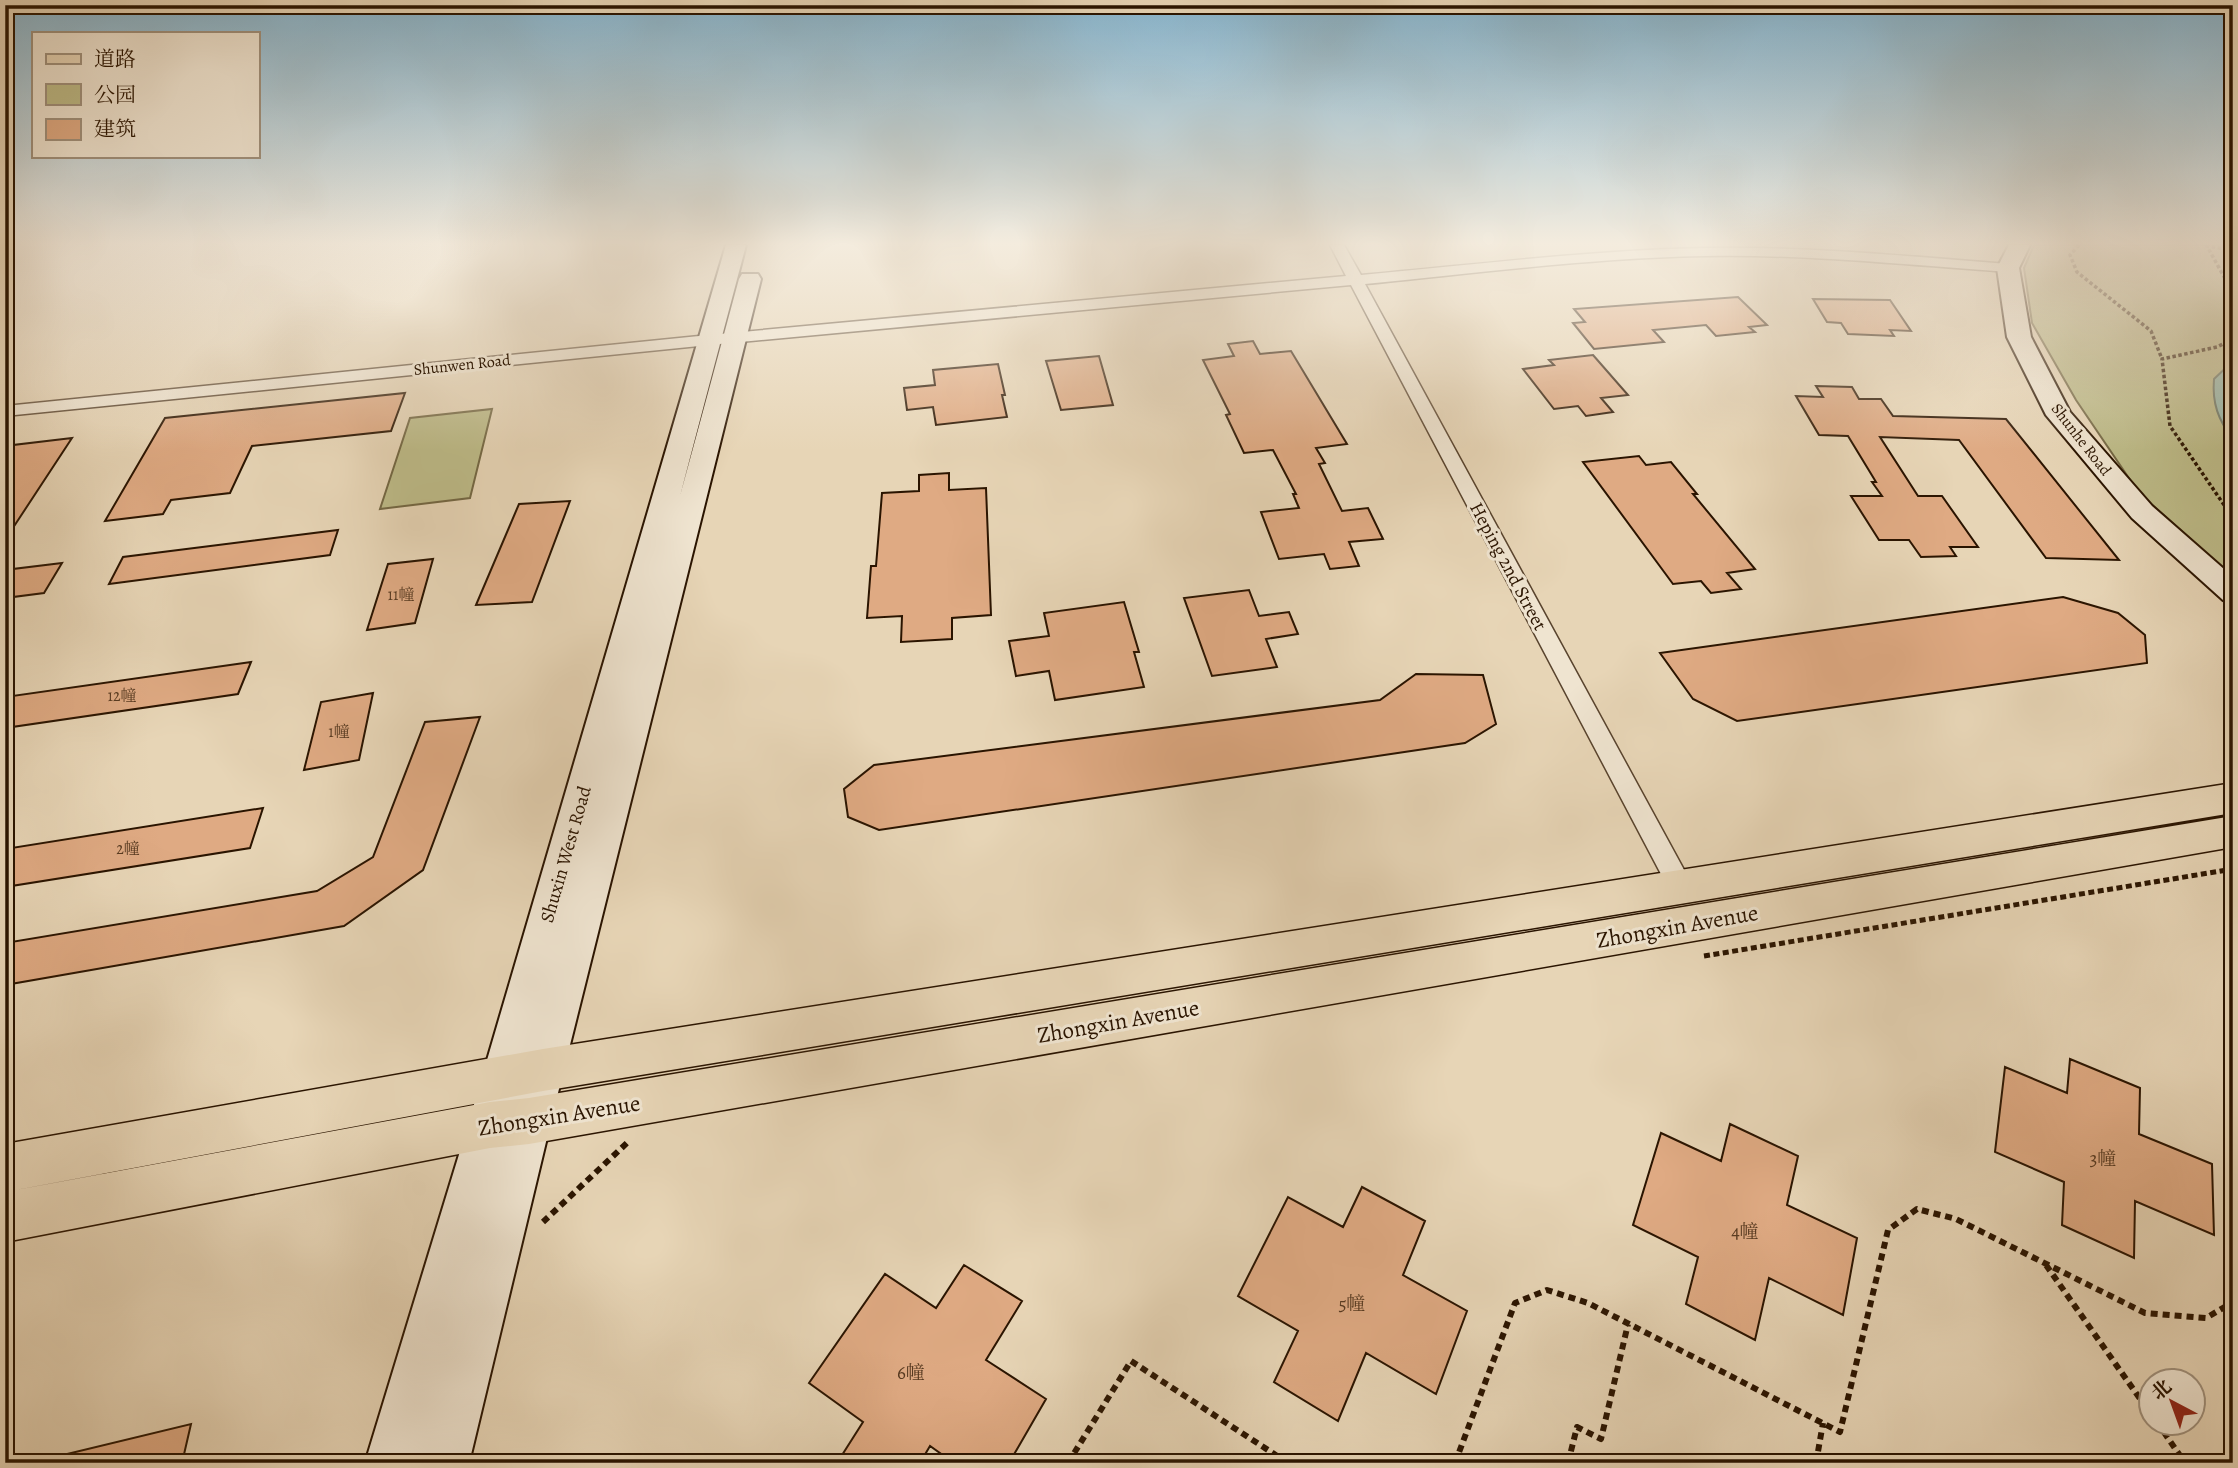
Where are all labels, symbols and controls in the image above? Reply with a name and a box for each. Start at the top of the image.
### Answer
legend [32,32,259,158]
text: 道路 [94,45,136,73]
text: 公园 [94,81,136,109]
text: 建筑 [94,115,136,143]
street label: Shunwen Road [413,349,512,381]
street label: Shunhe Road [2046,399,2117,481]
street label: Heping 2nd Street [1463,498,1553,635]
house number: 11幢 [388,584,414,606]
house number: 12幢 [107,685,137,707]
house number: 1幢 [328,721,350,743]
street label: Shuxin West Road [534,782,598,926]
house number: 2幢 [116,838,140,860]
street label: Zhongxin Avenue [1594,897,1761,956]
street label: Zhongxin Avenue [1035,992,1202,1051]
street label: Zhongxin Avenue [476,1087,642,1144]
house number: 3幢 [2090,1146,2116,1172]
house number: 4幢 [1731,1219,1759,1245]
house number: 5幢 [1338,1291,1366,1317]
house number: 6幢 [897,1360,925,1386]
north arrow [2136,1366,2206,1436]
text: 北 [2146,1374,2177,1406]

